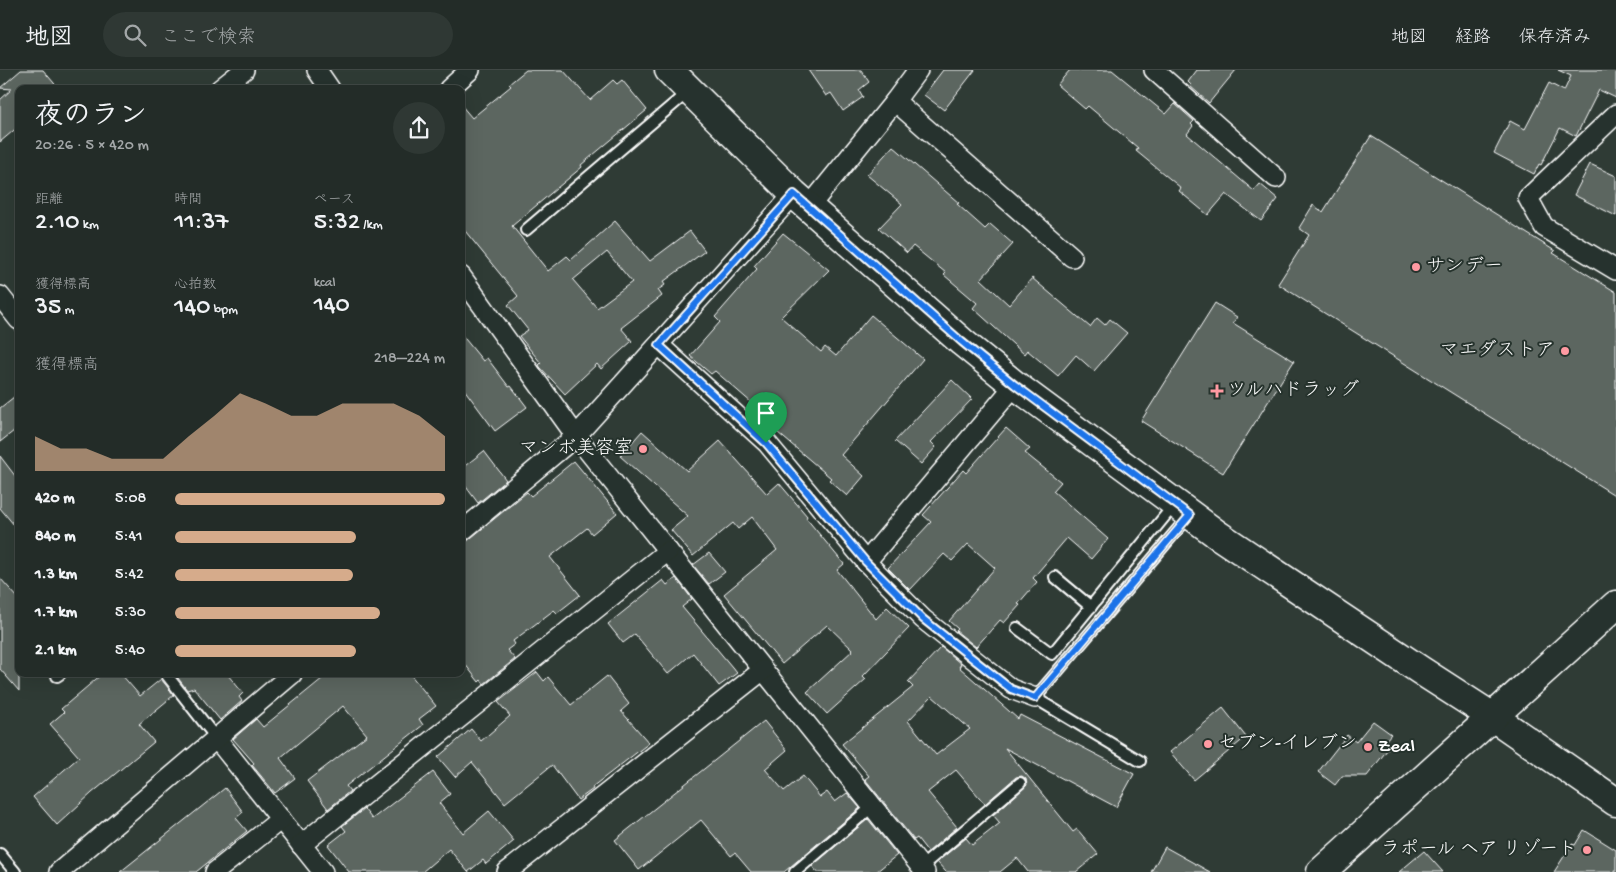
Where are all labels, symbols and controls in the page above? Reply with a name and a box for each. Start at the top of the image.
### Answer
search box [103,12,453,57]
icon: search [121,21,149,49]
text: 地図 [25,25,73,54]
text: ここで検索 [161,27,256,50]
text: 地図 [1391,28,1427,49]
text: 経路 [1455,28,1491,49]
text: 保存済み [1519,28,1591,49]
text: 夜のラン [35,101,147,134]
button: share [393,102,445,154]
text: 20:26 · 5 × 420 m [35,137,149,156]
text: 距離 [35,192,63,209]
text: 時間 [174,192,202,209]
text: ペース [314,192,355,209]
text: 2.10 [35,209,79,238]
text: 11:37 [174,209,228,238]
text: 5:32 [314,209,360,238]
text: km [79,217,99,234]
text: /km [360,217,383,234]
place label: サンデー [1426,256,1503,279]
marker: サンデー [1410,261,1422,273]
text: kcal [314,275,336,292]
text: 獲得標高 [35,277,91,294]
text: 心拍数 [174,277,216,294]
text: 140 [314,292,350,321]
text: 35 [35,294,61,323]
text: 140 [174,294,210,323]
text: m [61,302,74,319]
text: bpm [210,302,238,319]
place label: マエダストア [1439,339,1555,363]
marker: マエダストア [1559,345,1571,357]
text: 218–224 m [374,350,445,369]
text: 獲得標高 [35,357,99,376]
place label: ツルハドラッグ [1227,379,1359,403]
marker: ツルハドラッグ [1211,385,1223,397]
pin [745,392,787,443]
icon: arrive [752,399,780,427]
place label: マンボ美容室 [519,437,633,461]
marker: マンボ美容室 [637,443,649,455]
text: 420 m [35,490,75,509]
text: 5:08 [115,490,146,509]
text: 840 m [35,528,76,547]
text: 5:41 [115,528,142,547]
text: 1.3 km [35,566,77,585]
text: 5:42 [115,566,144,585]
text: 1.7 km [35,604,77,623]
text: 5:30 [115,604,146,623]
text: 2.1 km [35,642,77,661]
text: 5:40 [115,642,145,661]
place label: セブン-イレブン [1218,733,1357,756]
place label: Zeal [1378,736,1415,759]
marker: セブン-イレブン [1202,738,1214,750]
marker: Zeal [1362,741,1374,753]
place label: ラポール ヘア リゾート [1381,838,1577,862]
marker: ラポール ヘア リゾート [1581,844,1593,856]

